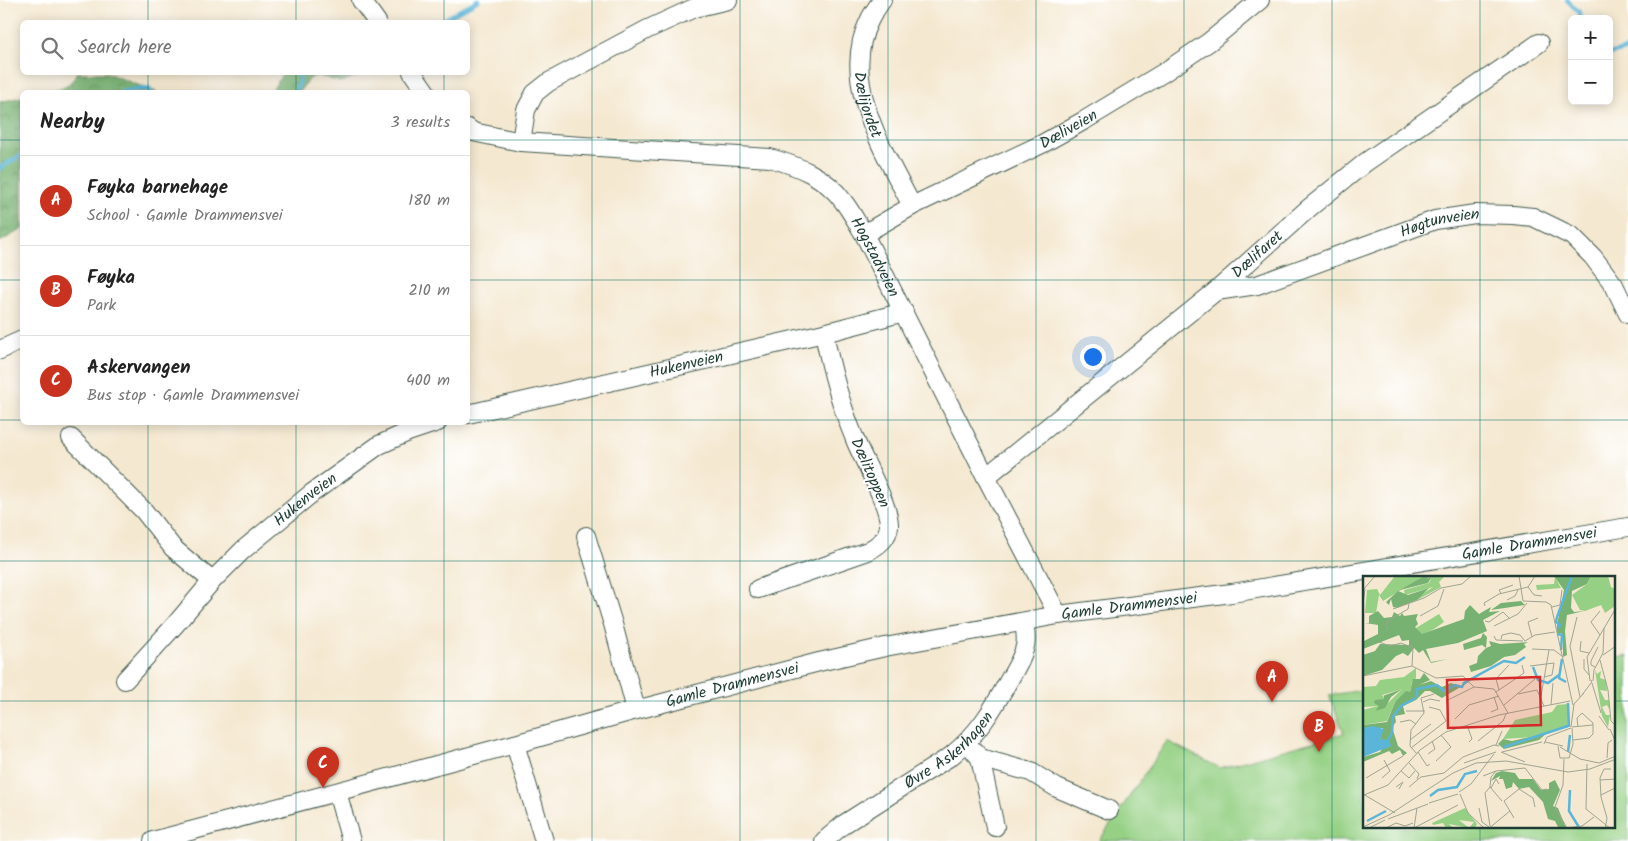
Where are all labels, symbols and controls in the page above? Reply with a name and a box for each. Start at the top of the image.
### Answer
map controls [1568,15,1613,105]
button: + [1568,15,1613,60]
search box [20,20,470,75]
text: Search here [78,33,172,63]
icon: search [38,34,66,62]
button: − [1568,60,1613,105]
street label: Dælijordet [847,71,889,143]
street label: Dæliveien [1035,103,1102,156]
text: Nearby [40,106,105,139]
text: 3 results [391,110,450,135]
text: Føyka barnehage [87,173,228,203]
text: A [51,188,61,213]
text: 180 m [408,188,450,213]
street label: Høgtunveien [1396,201,1480,244]
text: School · Gamle Drammensvei [87,203,283,228]
street label: Hogstadveien [844,212,906,302]
street label: Dælifaret [1226,224,1289,284]
text: Føyka [87,263,135,293]
text: B [51,278,61,303]
text: 210 m [409,278,450,303]
text: Park [87,293,116,318]
street label: Hukenveien [647,344,726,385]
your location [1080,344,1106,370]
text: Askervangen [87,353,191,383]
text: C [51,368,61,393]
text: 400 m [406,368,450,393]
text: Bus stop · Gamle Drammensvei [87,383,299,408]
street label: Dælitoppen [843,434,897,512]
street label: Hukenveien [268,466,342,532]
street label: Gamle Drammensvei [1460,520,1600,567]
inset map [1363,576,1616,828]
street label: Gamle Drammensvei [1060,585,1200,627]
street label: Gamle Drammensvei [663,655,803,714]
pin: A [1256,661,1288,702]
street label: Øvre Askerhagen [899,706,1000,795]
pin: B [1303,711,1335,752]
pin: C [307,747,339,788]

